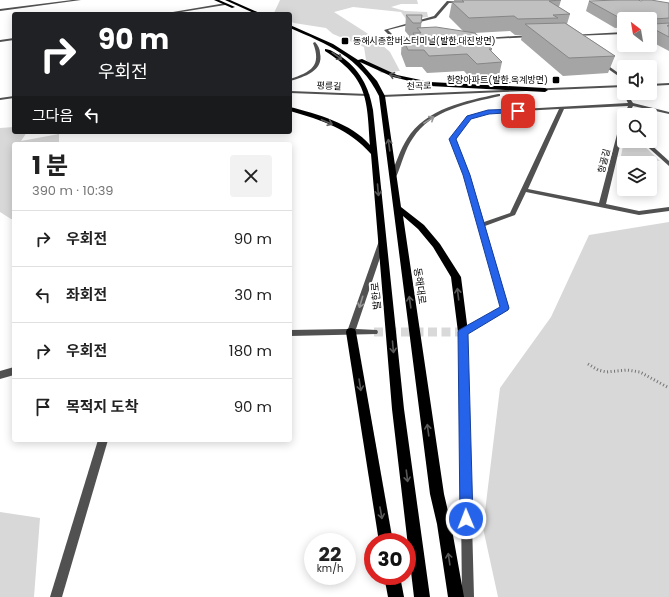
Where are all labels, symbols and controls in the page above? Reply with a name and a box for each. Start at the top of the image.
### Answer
north arrow [617,12,657,52]
map controls [617,12,657,196]
text: 90 m [98,20,169,59]
icon: right [32,28,84,80]
place label: 동해시종합버스터미널(발한.대진방면) [353,35,496,47]
marker: 동해시종합버스터미널(발한.대진방면) [340,36,350,46]
one-way arrow [331,52,342,60]
text: 우회전 [98,59,148,84]
button: sound [617,60,657,100]
one-way arrow [389,72,402,79]
place label: 한양아파트(발한.옥계방면) [447,74,548,86]
marker: 한양아파트(발한.옥계방면) [551,75,561,85]
street label: 평릉길 [316,80,342,92]
street label: 천곡로 [406,80,432,92]
pin [501,94,535,128]
icon: arrive [507,100,529,122]
icon: left [81,104,103,126]
text: 그다음 [32,105,73,126]
button: search [617,108,657,148]
one-way arrow [423,116,434,124]
one-way arrow [320,119,332,126]
one-way arrow [385,139,393,152]
street label: 항골길 [595,147,613,175]
text: 1 분 [32,149,68,182]
button: close [230,155,272,197]
button: layers [617,156,657,196]
text: 390 m · 10:39 [32,181,114,200]
one-way arrow [374,183,382,196]
icon: right [32,228,54,250]
text: 우회전 [66,228,107,249]
text: 90 m [234,228,272,249]
street label: 동해대로 [410,267,430,305]
street label: 발한로 [367,282,385,310]
icon: left [32,284,54,306]
text: 좌회전 [66,284,107,305]
text: 30 m [234,284,272,305]
one-way arrow [454,288,462,301]
one-way arrow [357,295,364,308]
one-way arrow [406,296,414,309]
icon: right [32,340,54,362]
text: 우회전 [66,340,107,361]
text: 180 m [229,340,272,361]
one-way arrow [389,340,396,353]
one-way arrow [356,378,364,391]
icon: arrive [32,396,54,418]
text: 목적지 도착 [66,396,138,417]
text: 90 m [234,396,272,417]
one-way arrow [424,424,432,437]
one-way arrow [403,469,411,482]
position arrow [445,498,487,540]
one-way arrow [377,506,385,519]
speed limit sign: 30 [364,533,416,585]
text: 22 [319,540,341,568]
one-way arrow [445,552,453,565]
text: km/h [317,561,343,576]

